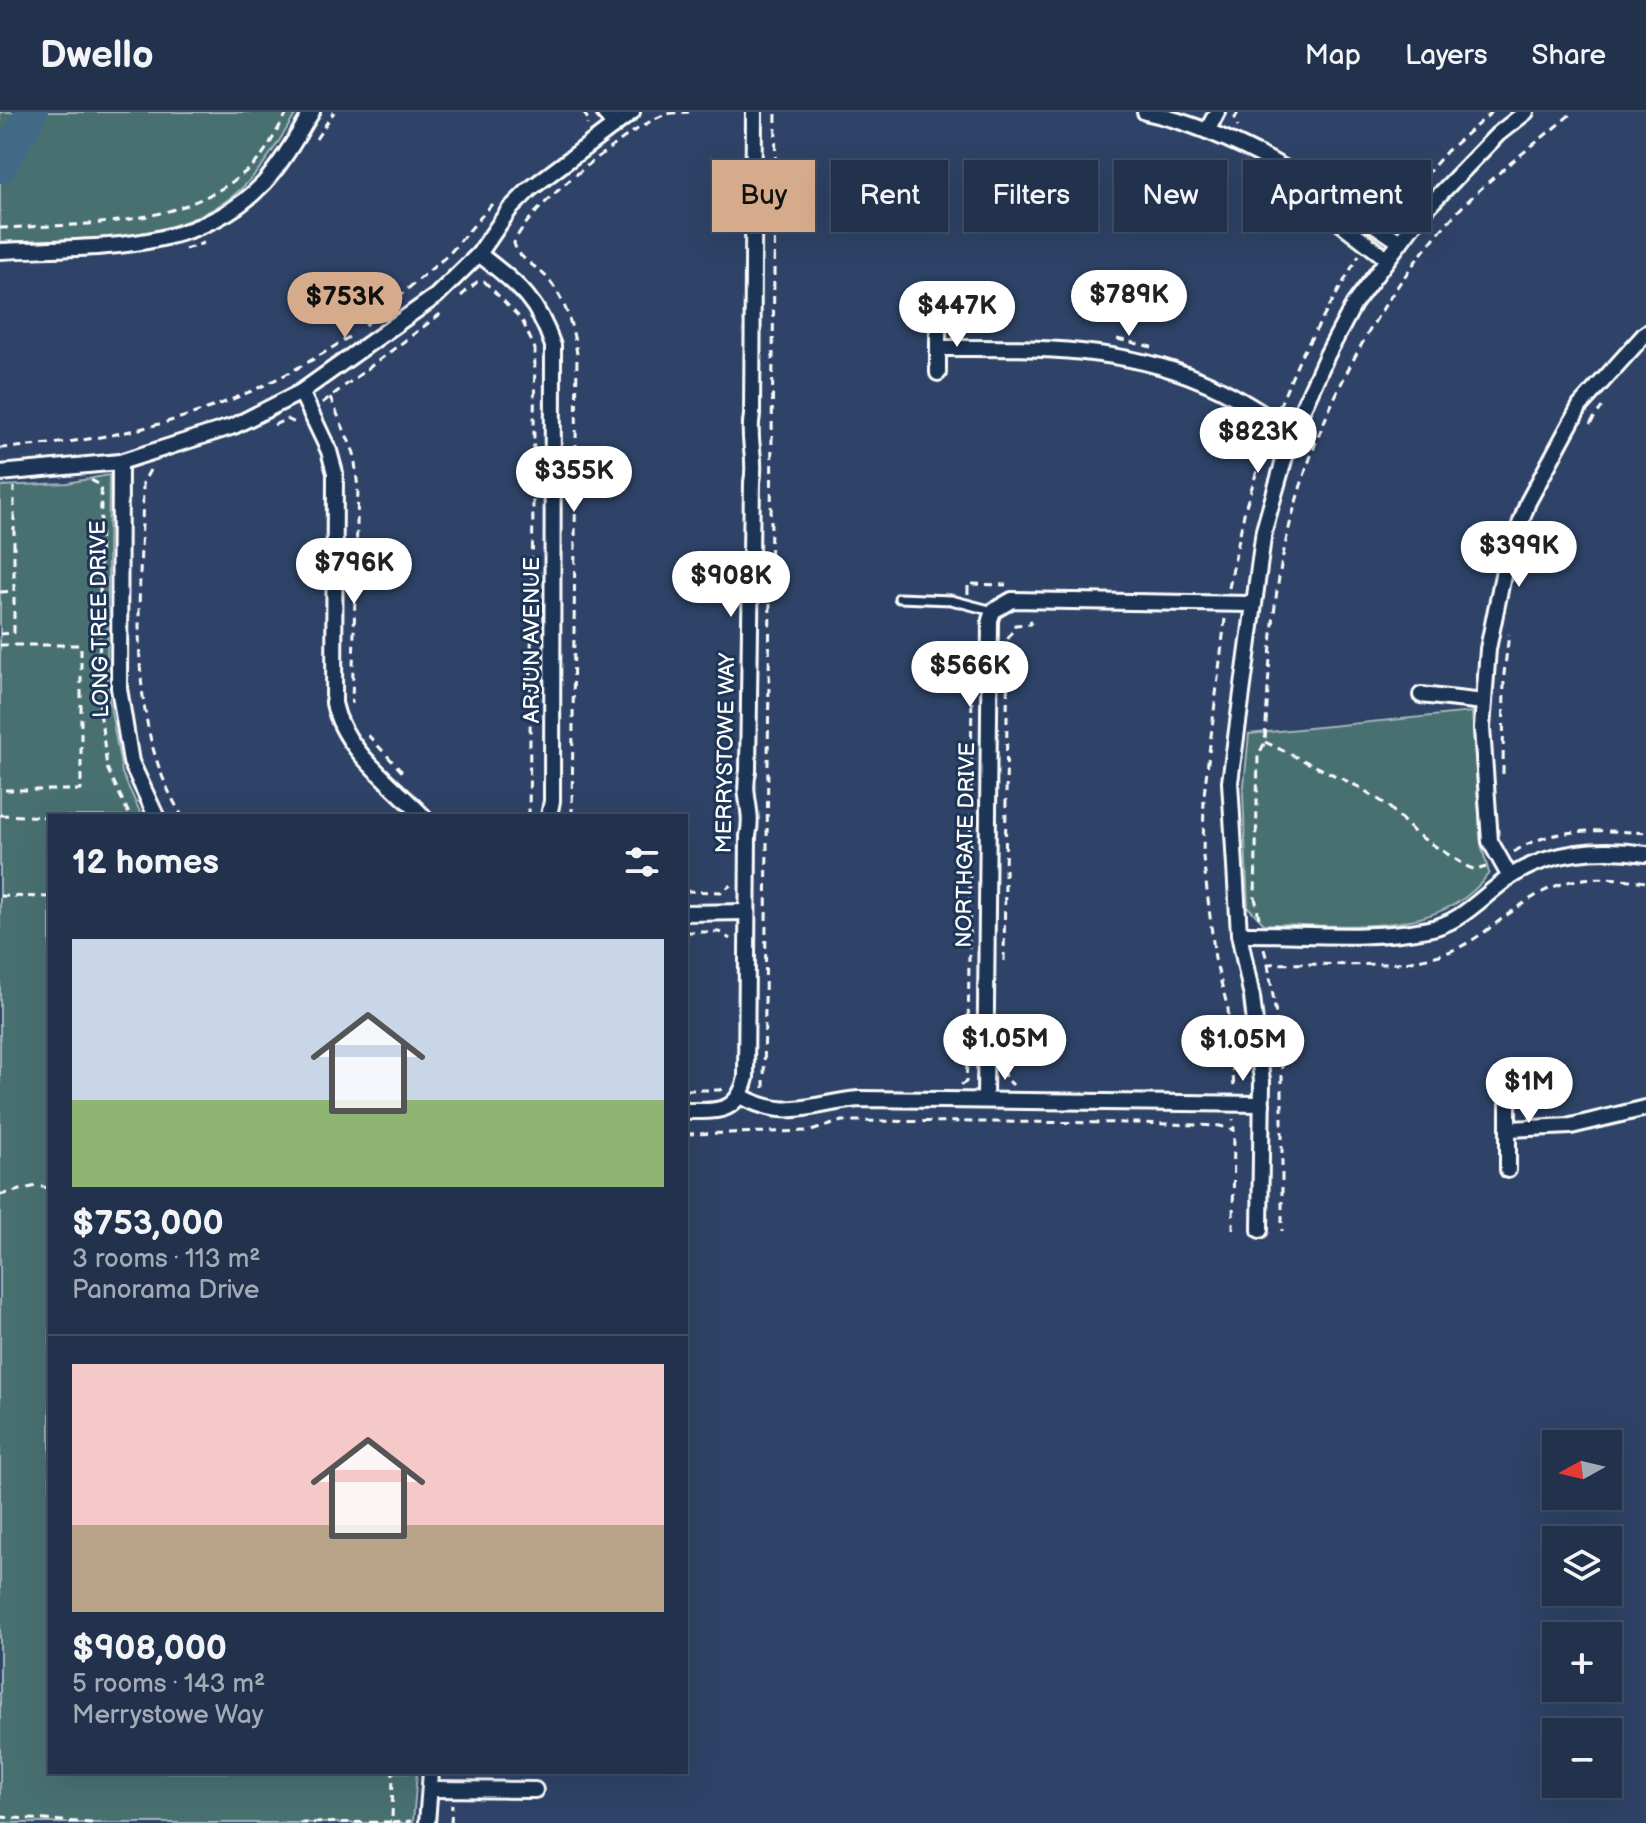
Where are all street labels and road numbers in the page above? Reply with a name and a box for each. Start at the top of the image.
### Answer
street label: LONG TREE DRIVE [85,520,115,718]
street label: ARJUN AVENUE [519,557,546,723]
street label: MERRYSTOWE WAY [711,652,741,854]
street label: NORTHGATE DRIVE [951,742,981,948]

